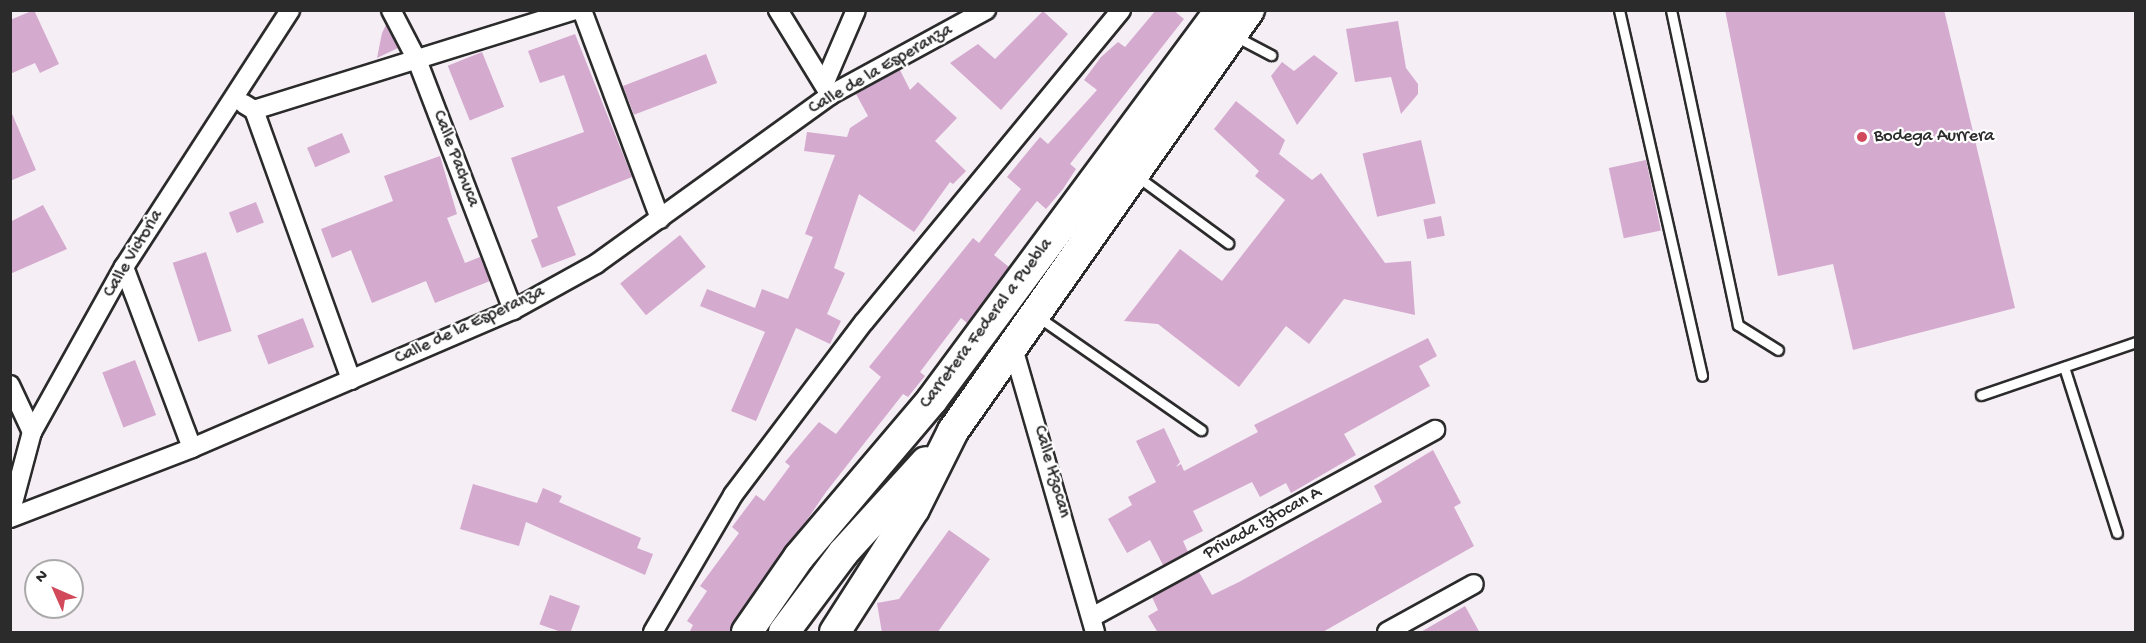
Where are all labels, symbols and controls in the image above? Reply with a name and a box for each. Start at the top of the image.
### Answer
street label: Calle de la Esperanza [805,20,957,120]
street label: Calle Pachuca [427,108,483,210]
place label: Bodega Aurrera [1874,126,1994,148]
marker: Bodega Aurrera [1855,130,1869,144]
street label: Calle Victoria [99,206,169,302]
street label: Carretera Federal a Puebla [916,235,1058,413]
street label: Calle de la Esperanza [392,282,548,370]
street label: Calle Itzocan [1028,423,1074,521]
street label: Privada Iztocan A [1200,483,1326,565]
north arrow [24,559,84,619]
text: N [32,567,53,588]

